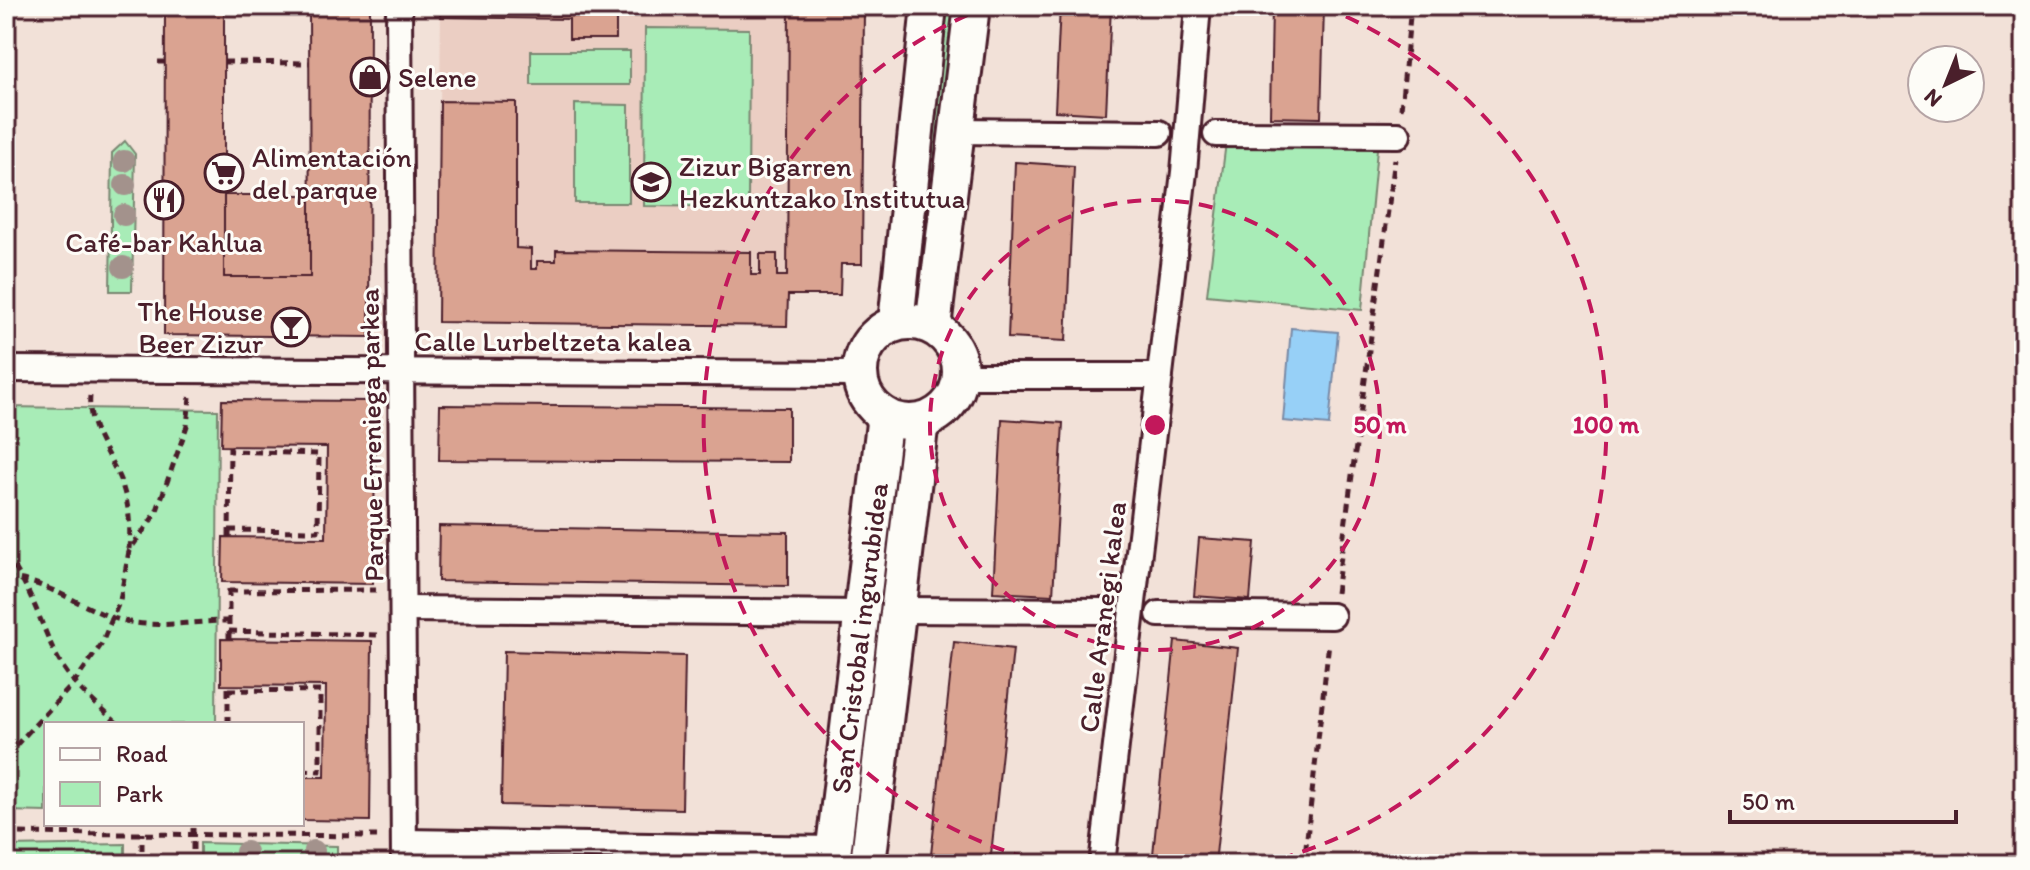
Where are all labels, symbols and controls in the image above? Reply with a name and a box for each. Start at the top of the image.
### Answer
north arrow [1906,44,1986,124]
shop icon: Selene [349,56,391,98]
place label: Selene [398,60,477,94]
text: N [1918,83,1947,113]
place label: Alimentación del parque [252,140,412,206]
place label: Zizur Bigarren Hezkuntzako Institutua [679,149,965,215]
supermarket icon: Alimentación del parque [203,152,245,194]
school or university icon: Zizur Bigarren Hezkuntzako Institutua [630,161,672,203]
restaurant icon: Café-bar Kahlua [143,179,185,221]
place label: Café-bar Kahlua [65,225,263,259]
street label: Parque Erreniega parkea [351,287,391,582]
place label: The House Beer Zizur [138,294,263,360]
bar icon: The House Beer Zizur [270,306,312,348]
street label: Calle Lurbeltzeta kalea [414,324,692,358]
text: 50 m [1354,410,1407,439]
text: 100 m [1573,410,1640,439]
centre of rings [1141,411,1169,439]
street label: San Cristobal ingurubidea [823,480,895,795]
street label: Calle Aranegi kalea [1071,499,1133,734]
legend [44,722,304,826]
text: Road [116,739,168,768]
scale bar [1730,774,1956,824]
text: Park [116,779,163,808]
text: 50 m [1742,787,1795,816]

